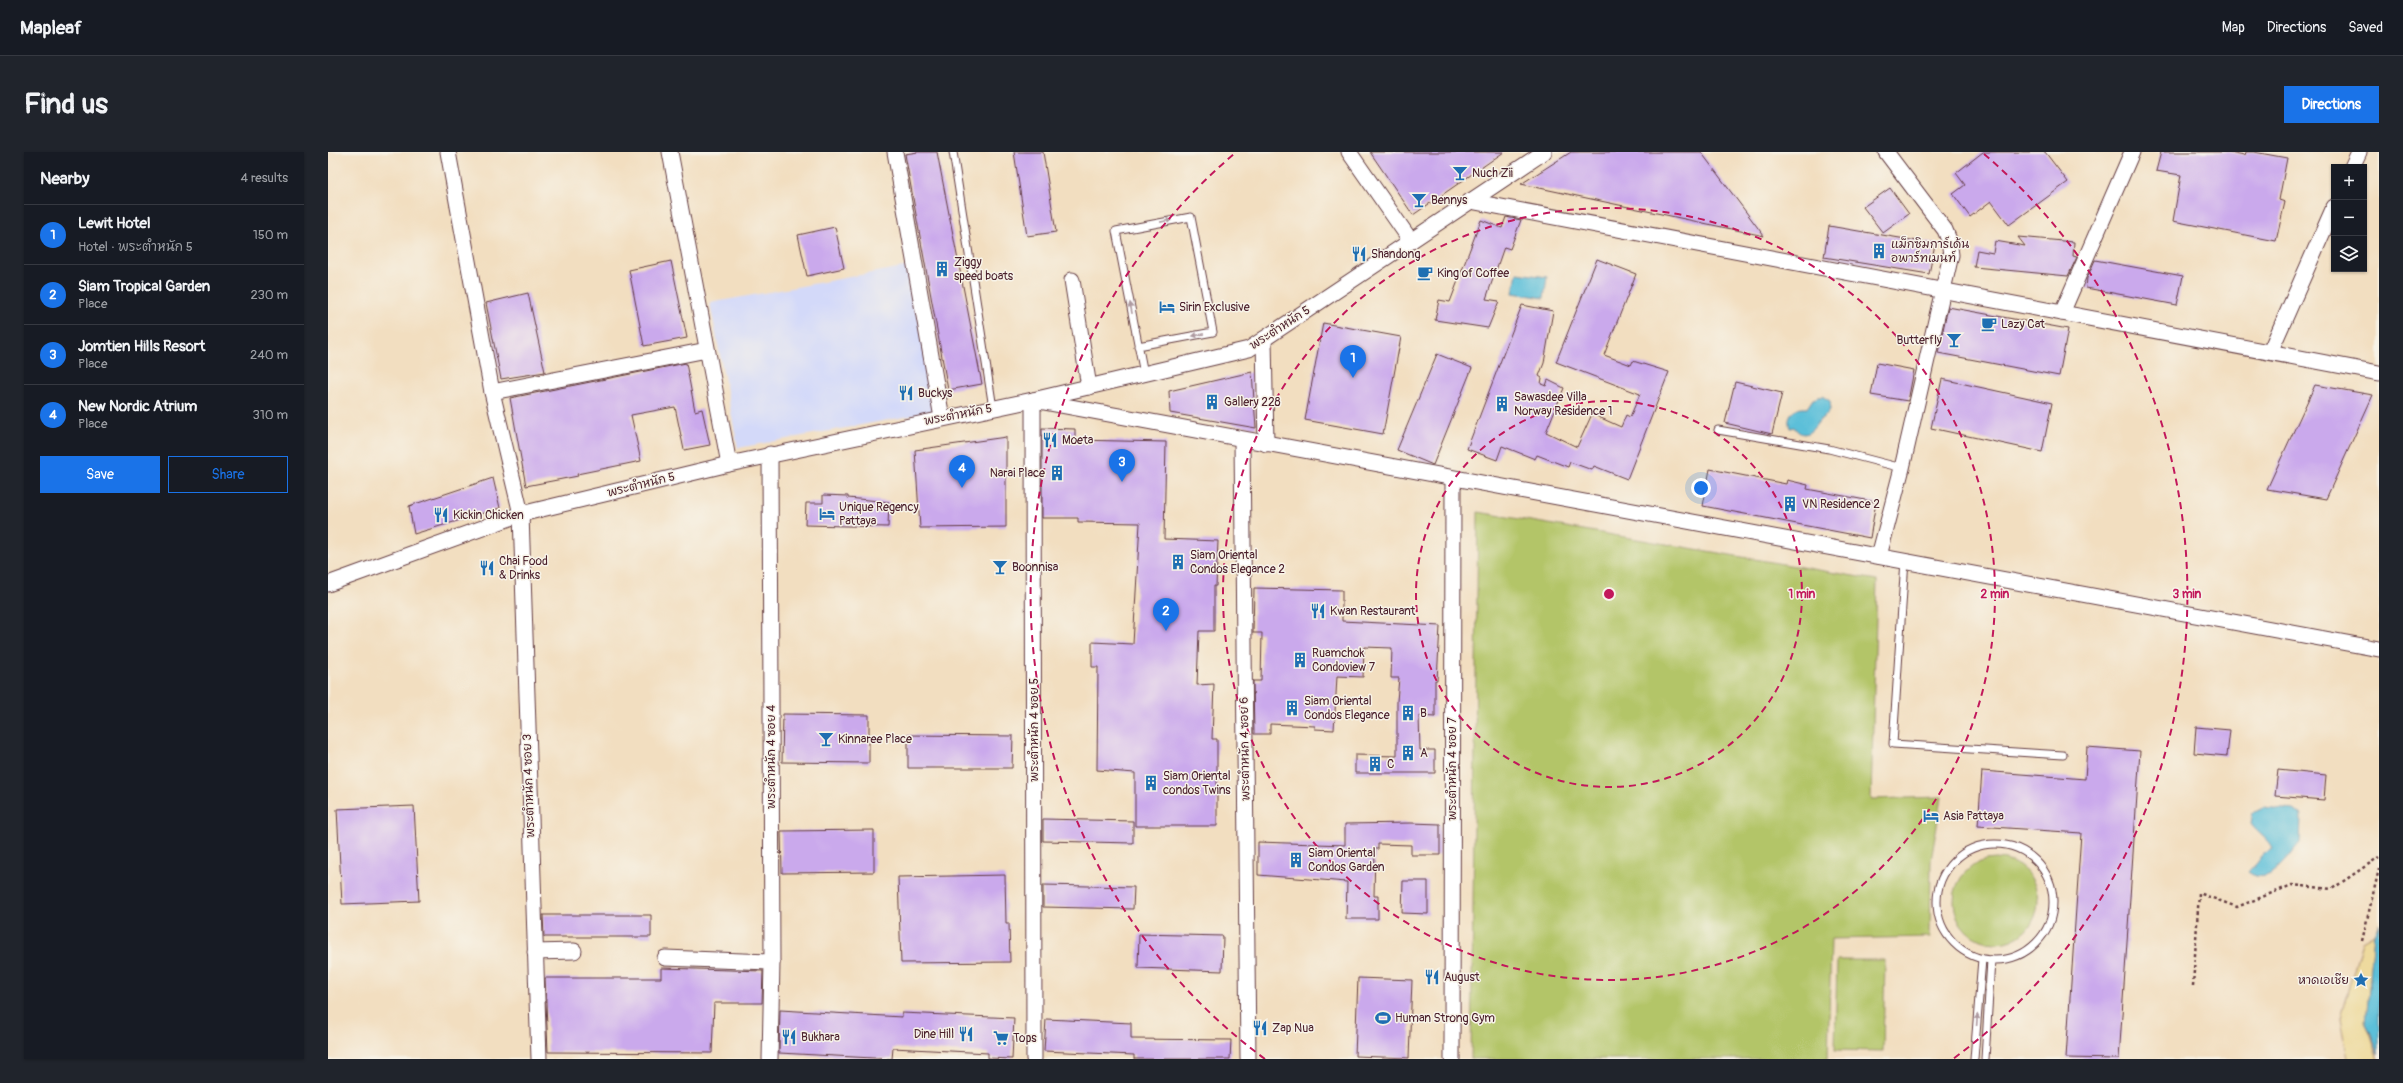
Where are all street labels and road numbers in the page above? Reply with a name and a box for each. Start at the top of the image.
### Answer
street label: พระตำหนัก 5 [1247,303,1313,353]
street label: พระตำหนัก 5 [923,401,993,429]
street label: พระตำหนัก 5 [606,469,676,501]
street label: พระตำหนัก 4 ซอย 5 [1027,678,1042,782]
street label: พระตำหนัก 4 ซอย 6 [1237,697,1253,801]
street label: พระตำหนัก 4 ซอย 4 [764,705,779,809]
street label: พระตำหนัก 4 ซอย 7 [1445,716,1460,821]
street label: พระตำหนัก 4 ซอย 3 [520,733,538,838]

